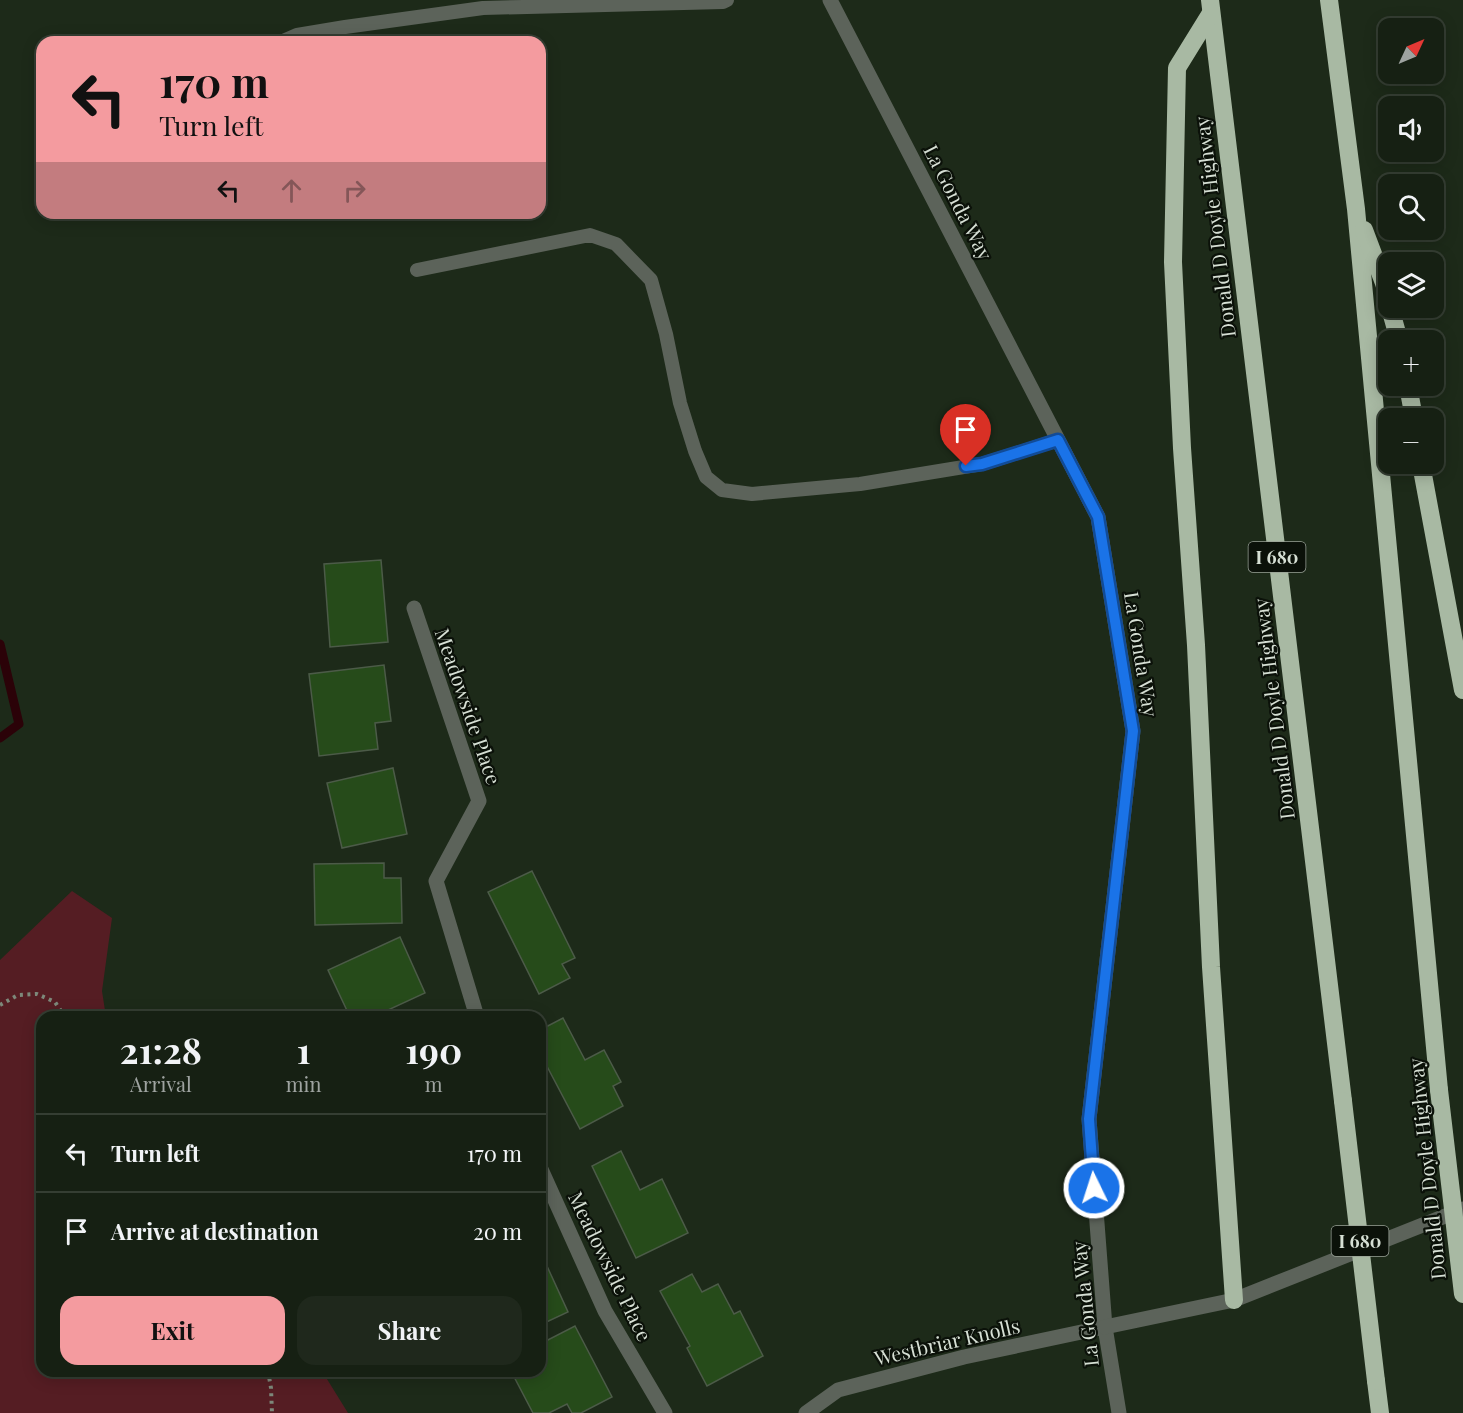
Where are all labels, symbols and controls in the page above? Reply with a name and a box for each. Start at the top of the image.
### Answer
north arrow [1378,18,1444,84]
map controls [1378,18,1444,474]
text: 170 m [159,53,269,109]
icon: left [60,60,138,138]
button: sound [1378,96,1444,162]
text: Turn left [159,107,263,143]
street label: Donald D Doyle Highway [1187,115,1241,339]
street label: La Gonda Way [918,140,1000,264]
icon: left [212,174,245,207]
icon: ahead [275,174,308,207]
icon: right [338,174,371,207]
button: search [1378,174,1444,240]
button: layers [1378,252,1444,318]
button: + [1378,330,1444,396]
pin [940,404,991,466]
button: − [1378,408,1444,474]
icon: arrive [949,413,982,446]
road number: I 680 [1248,542,1306,572]
street label: La Gonda Way [1119,590,1165,718]
street label: Donald D Doyle Highway [1246,597,1300,821]
street label: Meadowside Place [430,624,508,788]
text: 21:28 [120,1025,202,1073]
text: 1 [297,1025,310,1073]
text: 190 [405,1025,462,1073]
street label: Donald D Doyle Highway [1401,1057,1451,1281]
text: Arrival [130,1070,192,1097]
text: min [286,1070,321,1097]
text: m [425,1070,443,1097]
icon: left [60,1137,93,1170]
text: Turn left [111,1138,200,1168]
text: 170 m [467,1138,522,1168]
position arrow [1062,1156,1126,1220]
street label: Meadowside Place [563,1187,659,1345]
icon: arrive [60,1215,93,1248]
text: Arrive at destination [111,1216,319,1246]
text: 20 m [473,1216,522,1246]
road number: I 680 [1332,1226,1388,1256]
street label: La Gonda Way [1064,1240,1104,1368]
button: Exit [60,1296,285,1365]
button: Share [297,1296,522,1365]
street label: Westbriar Knolls [871,1311,1022,1371]

